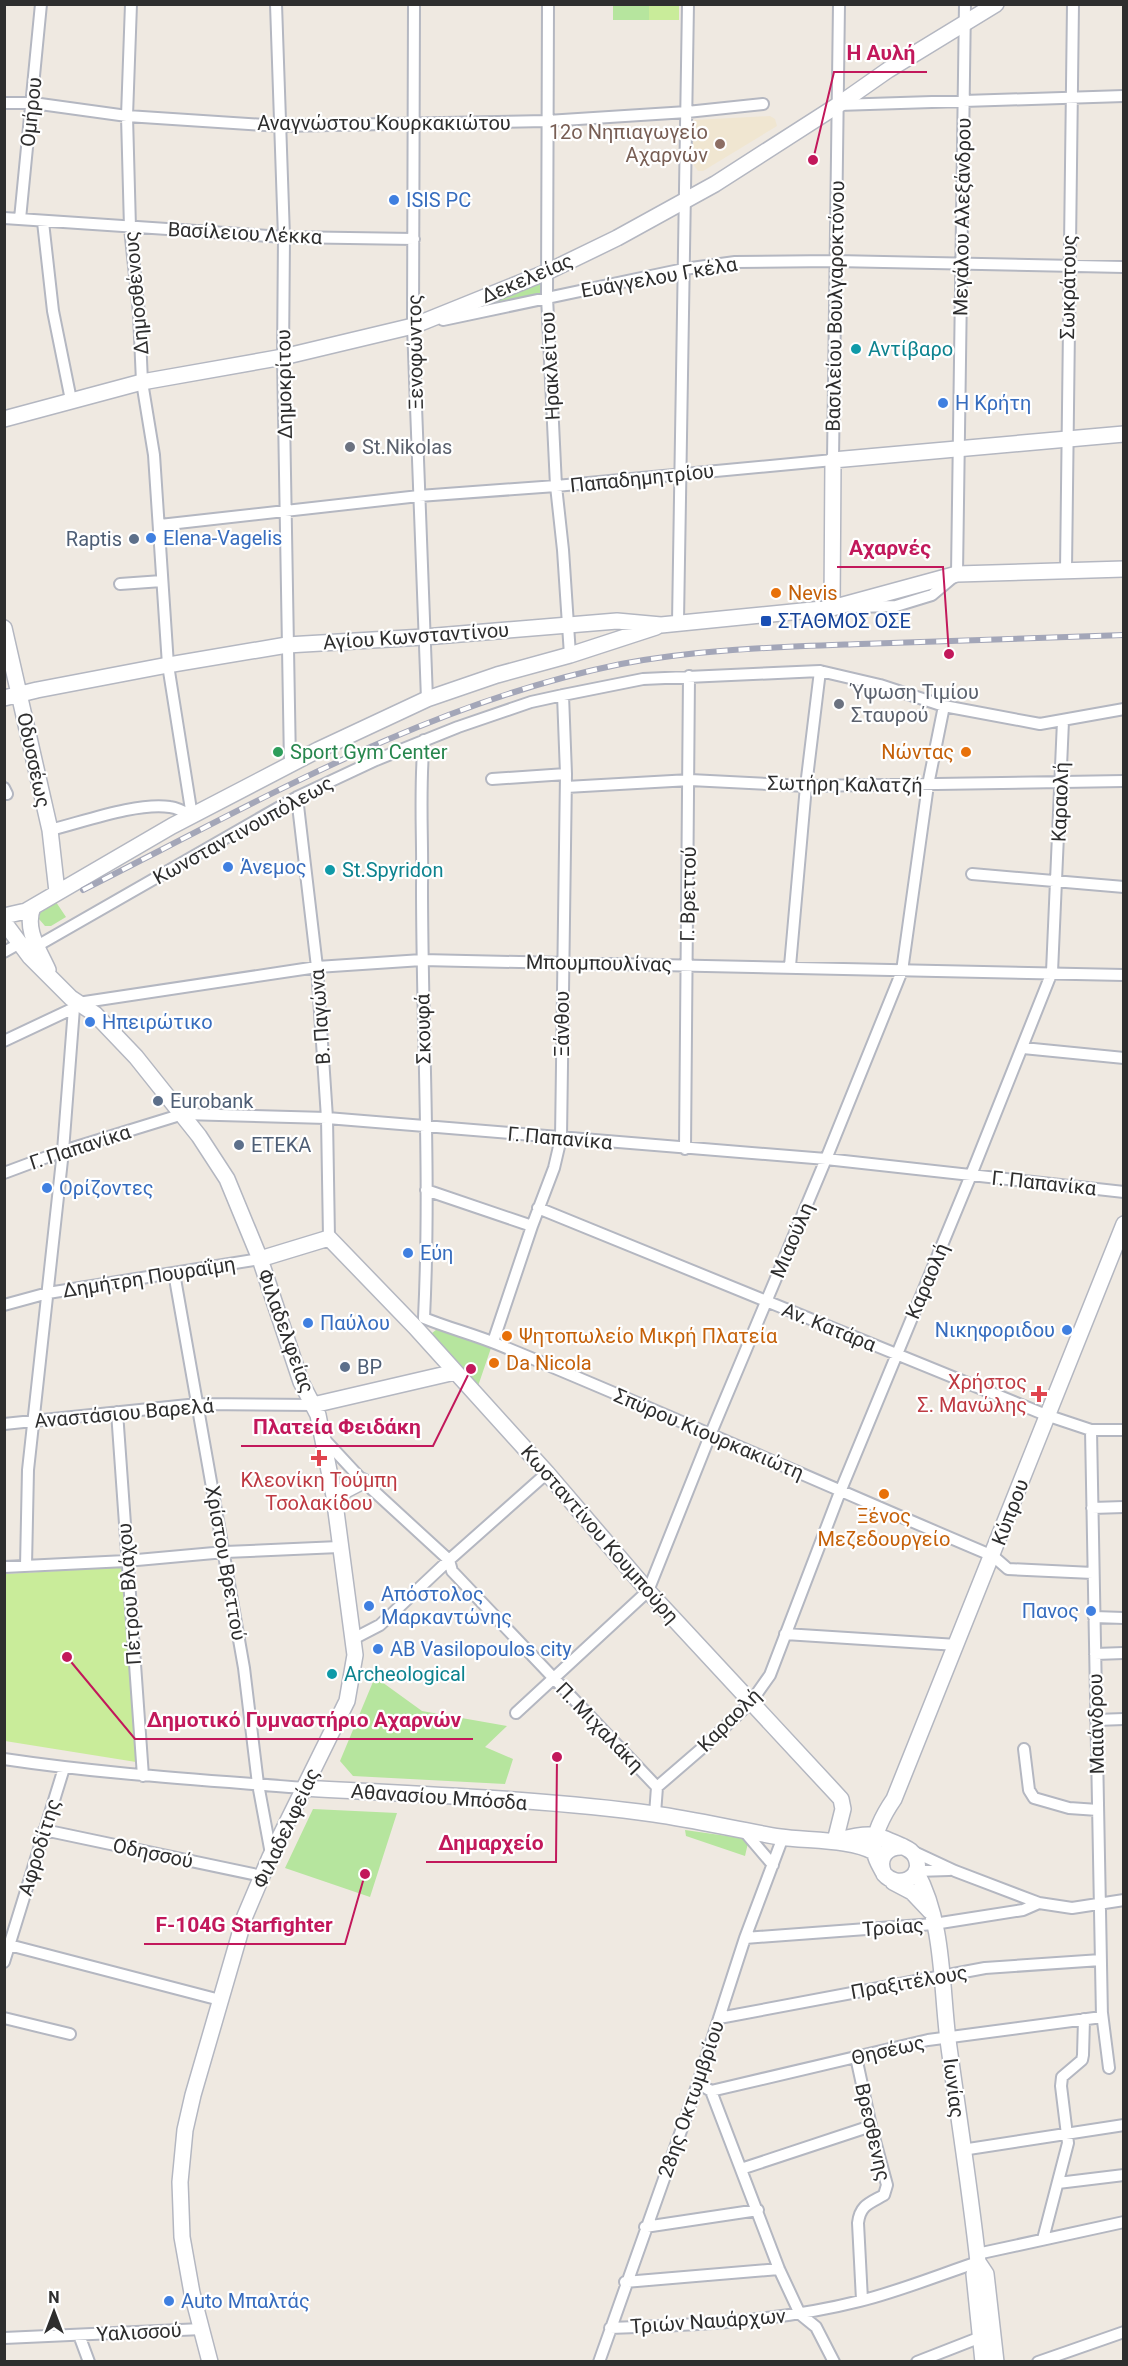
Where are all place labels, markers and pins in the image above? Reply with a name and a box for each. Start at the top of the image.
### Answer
callout: Η Αυλή [834,33,927,72]
place label: 12ο Νηπιαγωγείο Αχαρνών [549,120,708,167]
marker: 12ο Νηπιαγωγείο Αχαρνών [713,137,727,151]
place label: ISIS PC [406,188,471,212]
marker: ISIS PC [387,193,401,207]
place label: Αντίβαρο [868,337,953,361]
marker: Αντίβαρο [849,342,863,356]
place label: Η Κρήτη [955,391,1031,415]
marker: Η Κρήτη [936,396,950,410]
place label: St.Nikolas [362,435,452,459]
marker: St.Nikolas [343,440,357,454]
place label: Elena-Vagelis [163,526,282,550]
place label: Raptis [66,527,122,551]
callout: Αχαρνές [837,528,943,567]
marker: Elena-Vagelis [144,531,158,545]
marker: Raptis [127,532,141,546]
place label: Nevis [788,581,838,605]
marker: Nevis [769,586,783,600]
place label: ΣΤΑΘΜΟΣ ΟΣΕ [778,609,911,633]
marker: ΣΤΑΘΜΟΣ ΟΣΕ [759,614,773,628]
place label: Ύψωση Τιμίου Σταυρού [849,680,979,727]
marker: Ύψωση Τιμίου Σταυρού [832,697,846,711]
place label: Sport Gym Center [290,740,448,764]
place label: Νώντας [881,740,954,764]
marker: Sport Gym Center [271,745,285,759]
marker: Νώντας [959,745,973,759]
place label: Άνεμος [240,855,307,879]
place label: St.Spyridon [342,858,444,882]
marker: Άνεμος [221,860,235,874]
marker: St.Spyridon [323,863,337,877]
place label: Ηπειρώτικο [102,1010,213,1034]
marker: Ηπειρώτικο [83,1015,97,1029]
place label: Eurobank [170,1089,254,1113]
marker: Eurobank [151,1094,165,1108]
place label: ΕΤΕΚΑ [251,1133,311,1157]
marker: ΕΤΕΚΑ [232,1138,246,1152]
place label: Ορίζοντες [59,1176,154,1200]
marker: Ορίζοντες [40,1181,54,1195]
place label: Εύη [420,1241,453,1265]
marker: Εύη [401,1246,415,1260]
place label: Παύλου [320,1311,390,1335]
marker: Παύλου [301,1316,315,1330]
place label: Νικηφοριδου [935,1318,1055,1342]
marker: Νικηφοριδου [1060,1323,1074,1337]
place label: Ψητοπωλείο Μικρή Πλατεία [519,1324,778,1348]
marker: Ψητοπωλείο Μικρή Πλατεία [500,1329,514,1343]
place label: Da Nicola [506,1351,592,1375]
place label: BP [357,1355,382,1379]
marker: Da Nicola [487,1356,501,1370]
marker: BP [338,1360,352,1374]
place label: Χρήστος Σ. Μανώλης [917,1370,1027,1417]
marker: Χρήστος Σ. Μανώλης [1032,1387,1046,1401]
callout: Πλατεία Φειδάκη [241,1407,433,1446]
marker: Κλεονίκη Τούμπη Τσολακίδου [312,1451,326,1465]
place label: Κλεονίκη Τούμπη Τσολακίδου [240,1468,398,1515]
marker: Ξένος Μεζεδουργείο [877,1487,891,1501]
place label: Ξένος Μεζεδουργείο [818,1504,950,1551]
place label: Απόστολος Μαρκαντώνης [381,1582,512,1629]
marker: Απόστολος Μαρκαντώνης [362,1599,376,1613]
place label: Πανος [1022,1599,1079,1623]
marker: Πανος [1084,1604,1098,1618]
place label: AB Vasilopoulos city [390,1637,572,1661]
marker: AB Vasilopoulos city [371,1642,385,1656]
place label: Archeological [344,1662,466,1686]
marker: Archeological [325,1667,339,1681]
callout: Δημοτικό Γυμναστήριο Αχαρνών [135,1700,473,1739]
callout: Δημαρχείο [426,1823,556,1862]
callout: F-104G Starfighter [144,1905,345,1944]
place label: Auto Μπαλτάς [181,2289,310,2313]
marker: Auto Μπαλτάς [162,2294,176,2308]

